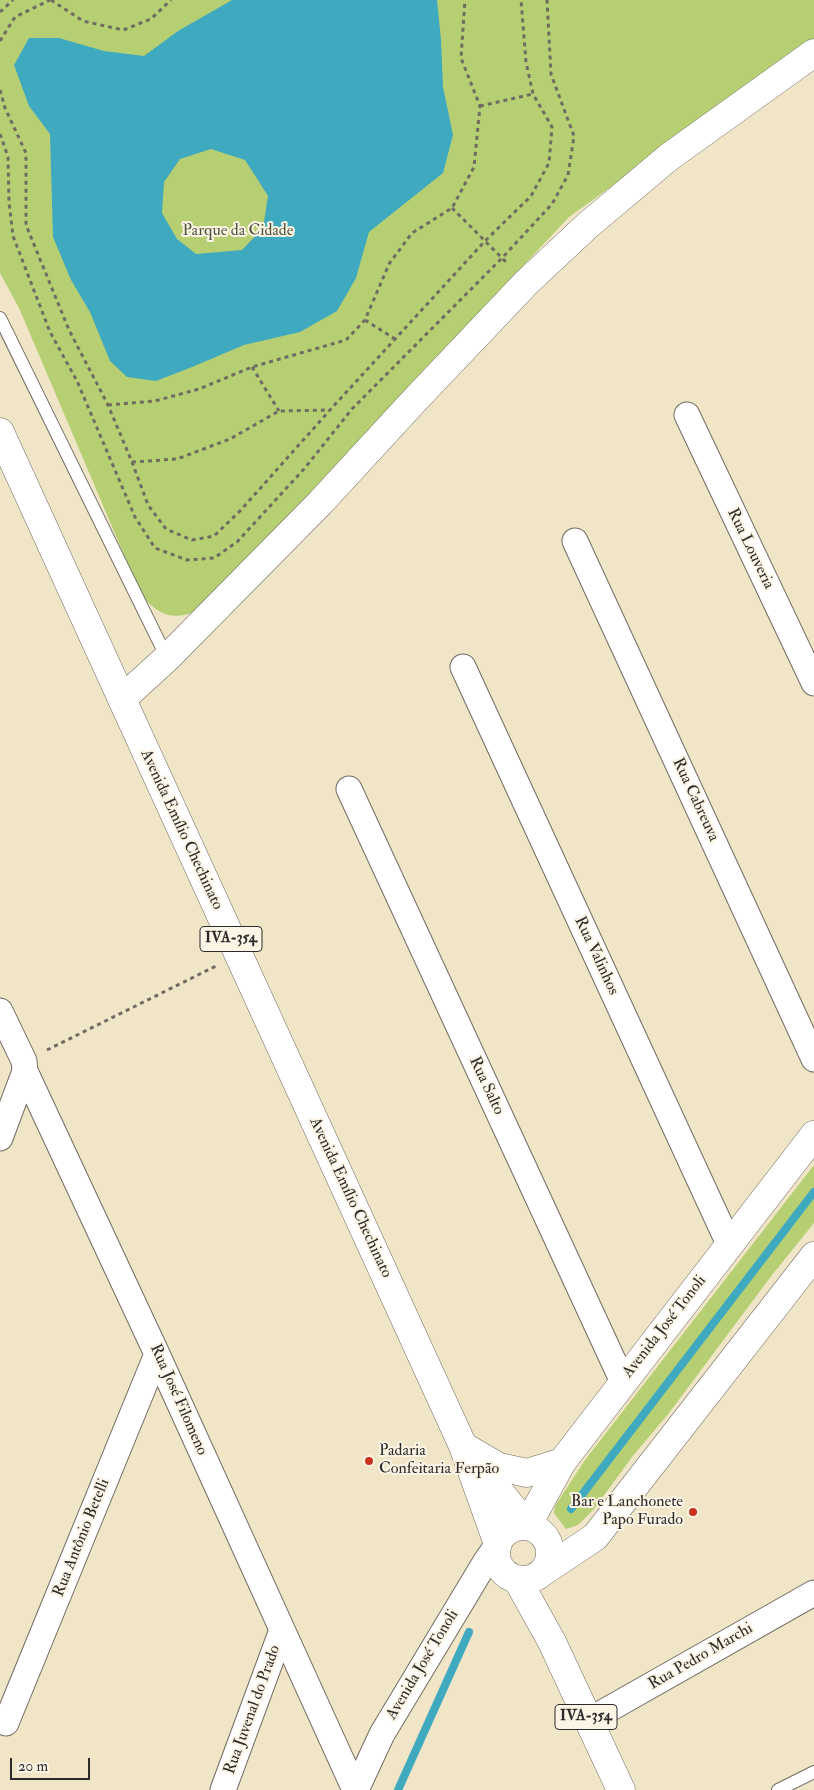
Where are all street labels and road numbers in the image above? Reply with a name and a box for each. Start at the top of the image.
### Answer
street label: Rua Louveria [722,506,778,592]
street label: Avenida Emílio Chechinato [135,747,227,913]
street label: Rua Cabreuva [667,755,723,845]
street label: Rua Valinhos [569,914,623,998]
road number: IVA-354 [200,926,262,952]
street label: Rua Salto [464,1054,508,1118]
street label: Avenida Emílio Chechinato [304,1115,396,1281]
street label: Avenida José Tonoli [619,1272,711,1382]
street label: Rua José Filomeno [145,1341,211,1459]
street label: Rua Antônio Betelli [50,1476,114,1600]
street label: Avenida José Tonoli [383,1607,463,1723]
street label: Rua Pedro Marchi [646,1619,756,1695]
street label: Rua Juvenal do Prado [221,1643,285,1777]
road number: IVA-354 [555,1704,617,1730]

